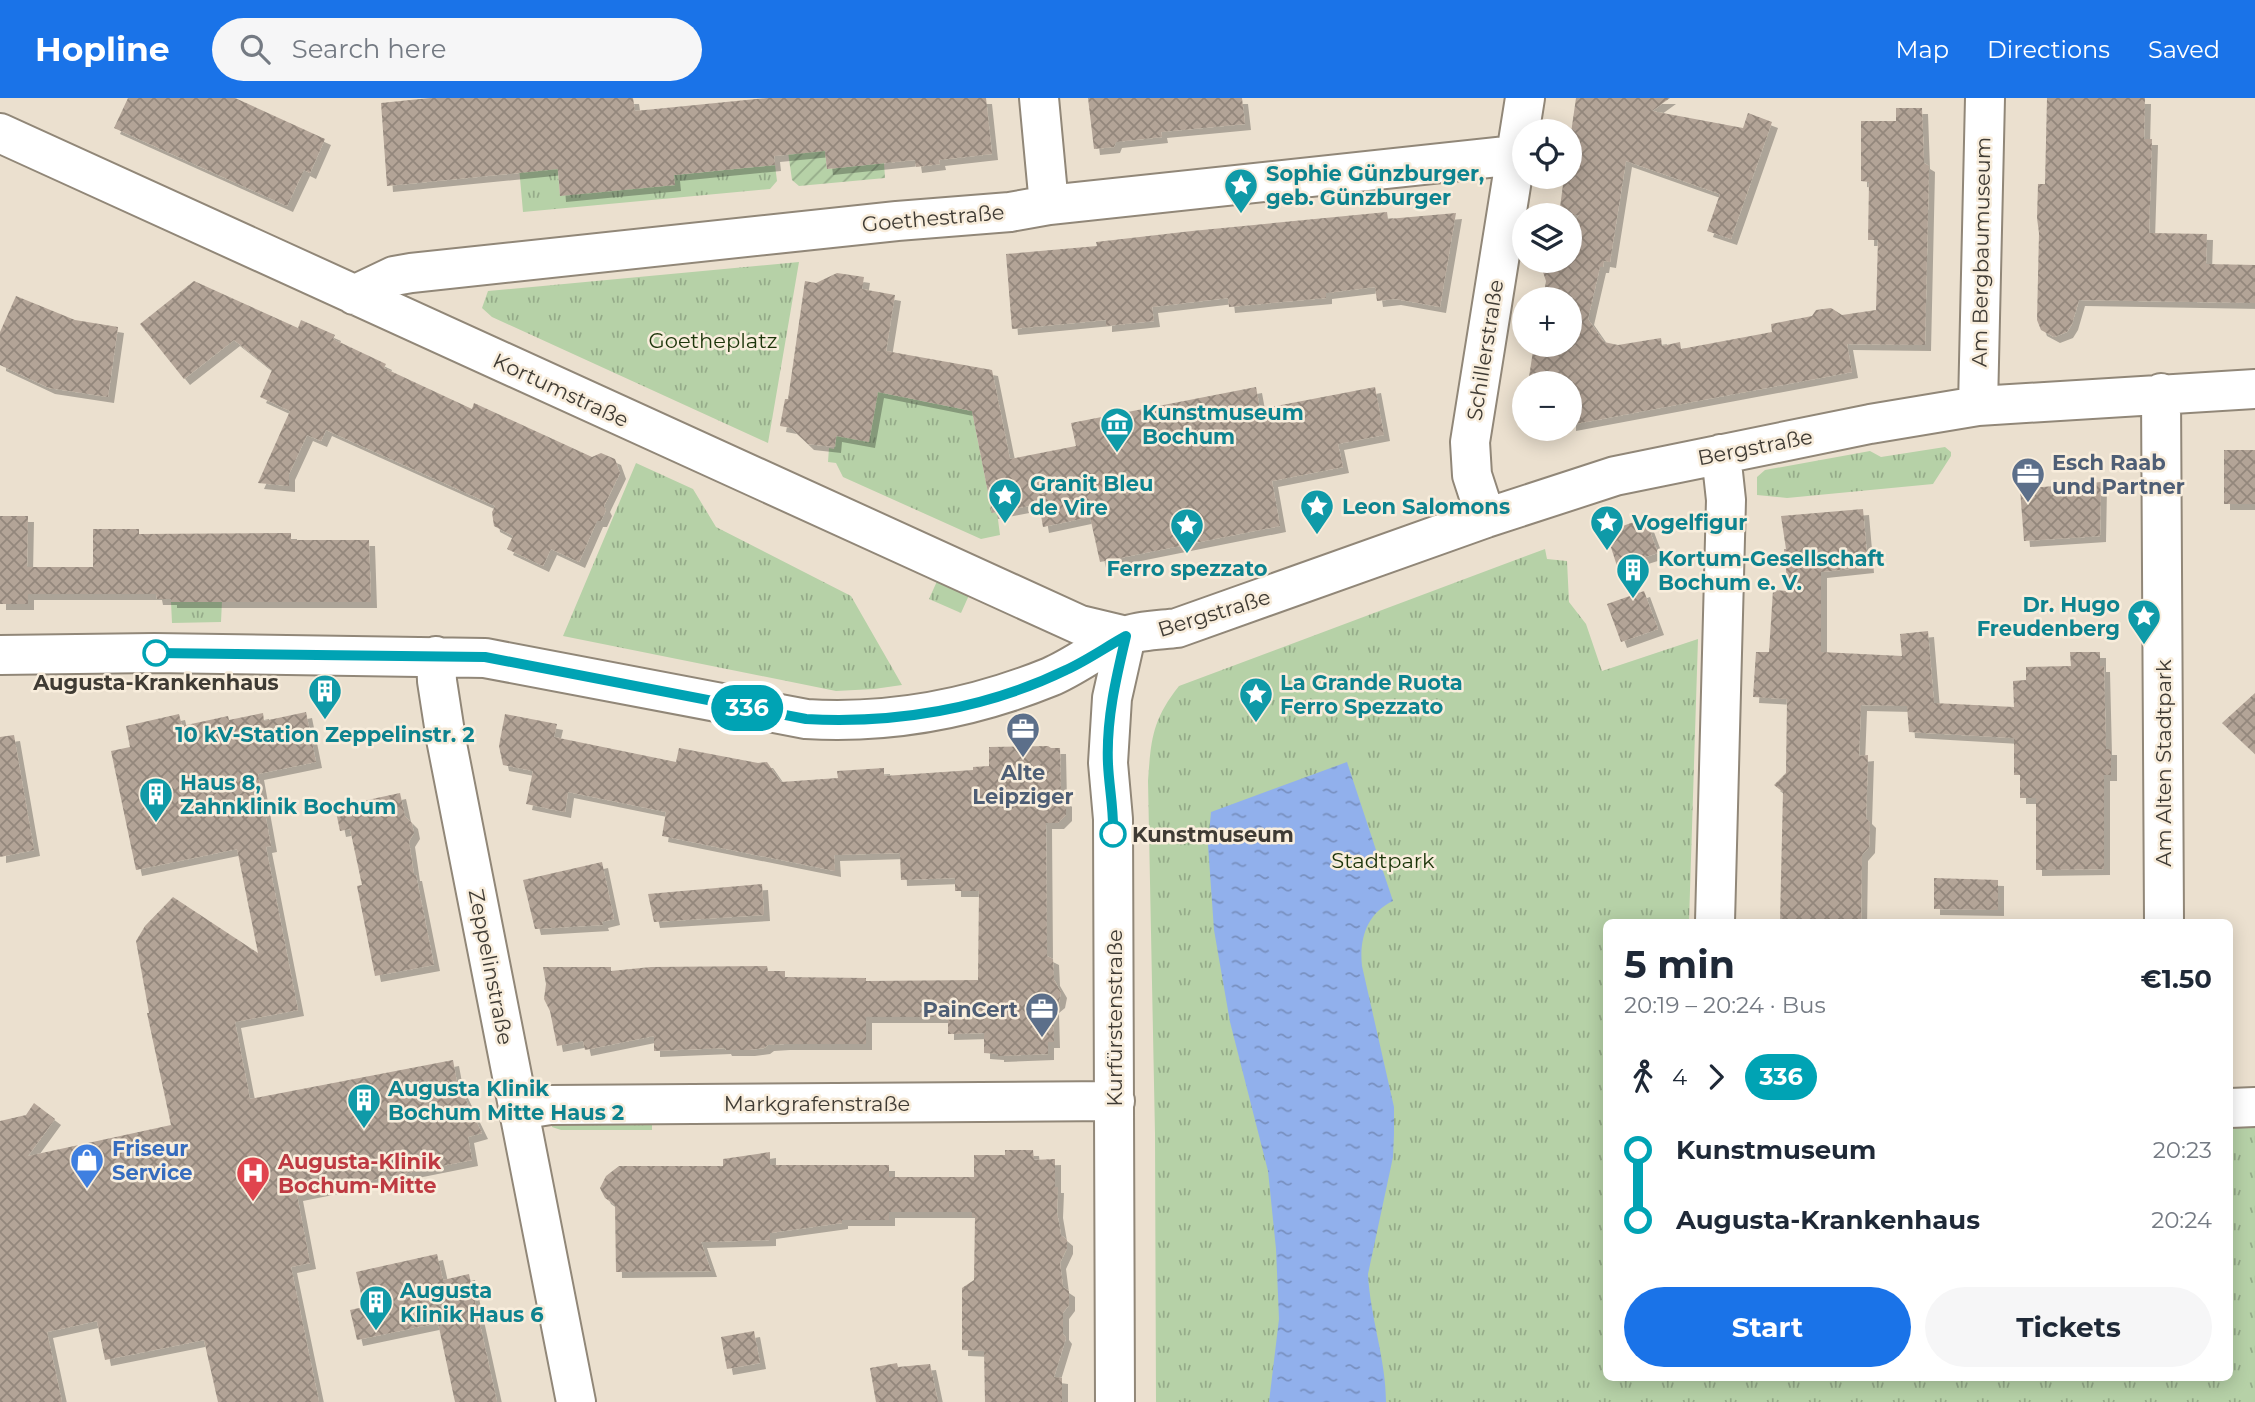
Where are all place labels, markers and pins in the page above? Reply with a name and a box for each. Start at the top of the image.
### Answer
place label: Sophie Günzburger, geb. Günzburger [1266,161,1484,210]
place icon: Sophie Günzburger, geb. Günzburger [1222,166,1260,215]
place label: Kunstmuseum Bochum [1142,400,1304,449]
museum icon: Kunstmuseum Bochum [1098,405,1136,454]
place label: Esch Raab und Partner [2052,450,2185,499]
office icon: Esch Raab und Partner [2009,455,2047,504]
place label: Granit Bleu de Vire [1030,471,1153,520]
place icon: Granit Bleu de Vire [986,476,1024,525]
place icon: Leon Salomons [1298,487,1336,536]
place label: Leon Salomons [1342,494,1510,519]
place icon: Vogelfigur [1588,503,1626,552]
place icon: Ferro spezzato [1168,506,1206,555]
place label: Vogelfigur [1631,510,1747,535]
place label: Kortum-Gesellschaft Bochum e. V. [1658,546,1885,595]
building icon: Kortum-Gesellschaft Bochum e. V. [1614,551,1652,600]
place label: Ferro spezzato [1106,556,1268,581]
place label: Dr. Hugo Freudenberg [1977,592,2120,641]
place icon: Dr. Hugo Freudenberg [2125,597,2163,646]
marker: Augusta-Krankenhaus [143,640,169,666]
place label: Augusta-Krankenhaus [32,670,279,695]
place label: La Grande Ruota Ferro Spezzato [1280,670,1463,719]
building icon: 10 kV-Station Zeppelinstr. 2 [306,672,344,721]
place icon: La Grande Ruota Ferro Spezzato [1237,675,1275,724]
office icon: Alte Leipziger [1004,710,1042,759]
place label: 10 kV-Station Zeppelinstr. 2 [175,722,475,747]
place label: Alte Leipziger [972,760,1074,809]
place label: Haus 8, Zahnklinik Bochum [180,770,396,819]
building icon: Haus 8, Zahnklinik Bochum [137,775,175,824]
marker: Kunstmuseum [1100,821,1126,847]
place label: Kunstmuseum [1132,822,1294,847]
office icon: PainCert [1023,990,1061,1039]
place label: PainCert [923,997,1018,1022]
place label: Augusta Klinik Bochum Mitte Haus 2 [387,1076,624,1125]
building icon: Augusta Klinik Bochum Mitte Haus 2 [345,1081,383,1130]
place label: Friseur Service [112,1136,192,1185]
shop icon: Friseur Service [68,1141,106,1190]
place label: Augusta-Klinik Bochum-Mitte [277,1149,441,1198]
hospital icon: Augusta-Klinik Bochum-Mitte [234,1154,272,1203]
place label: Augusta Klinik Haus 6 [399,1278,544,1327]
building icon: Augusta Klinik Haus 6 [357,1283,395,1332]

